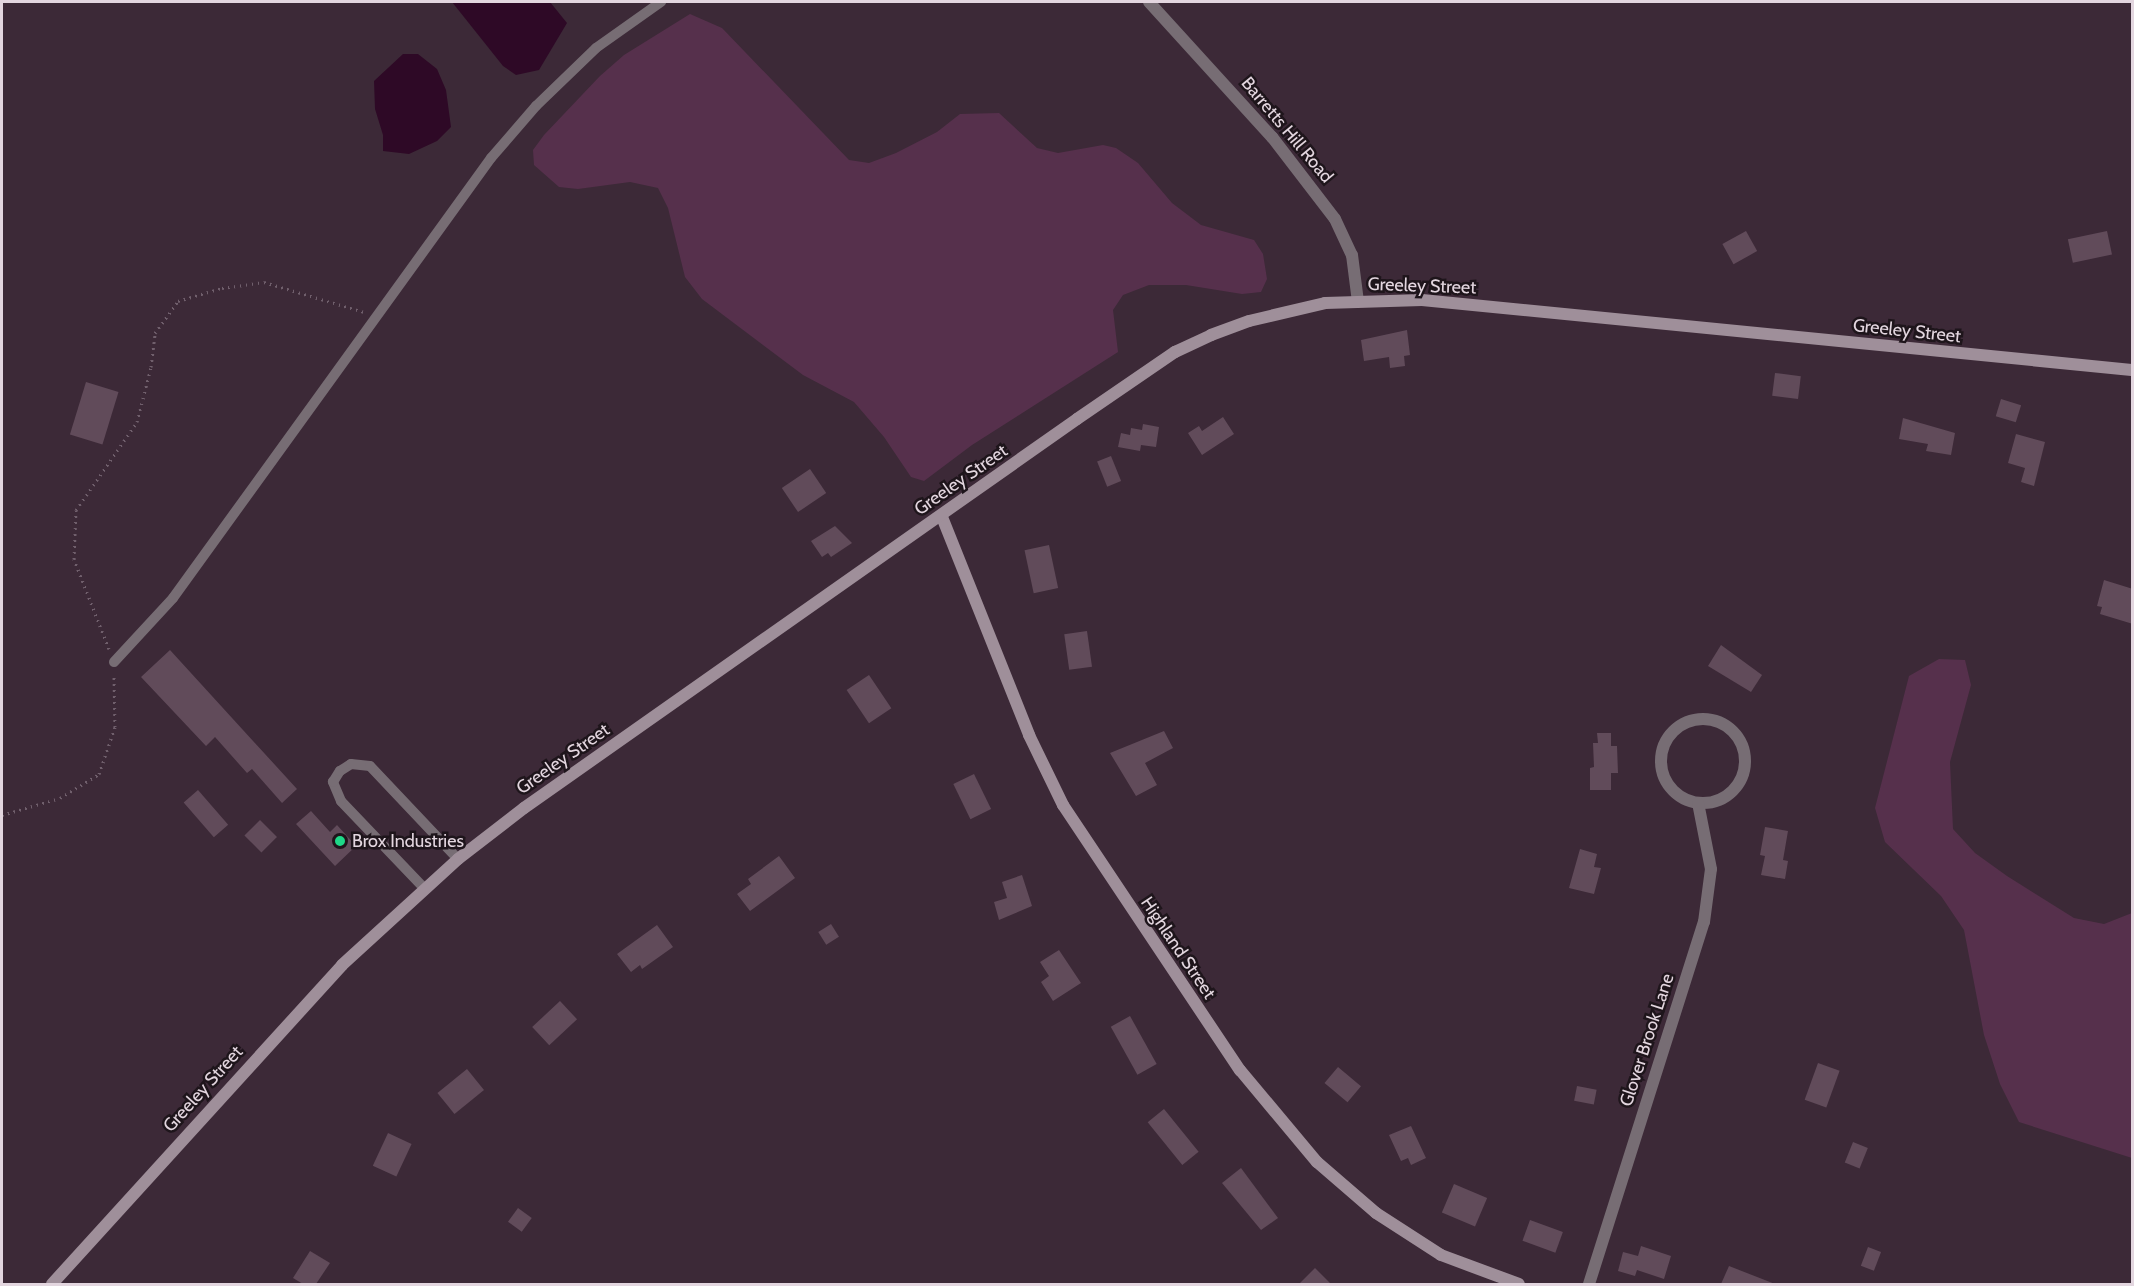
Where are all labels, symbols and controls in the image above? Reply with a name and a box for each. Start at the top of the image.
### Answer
street label: Barretts Hill Road [1237,73,1337,187]
street label: Greeley Street [1367,273,1477,299]
street label: Greeley Street [1852,315,1962,347]
street label: Greeley Street [910,440,1012,520]
street label: Greeley Street [512,719,614,799]
place label: Brox Industries [352,830,464,852]
marker: Brox Industries [333,834,347,848]
street label: Highland Street [1136,893,1220,1003]
street label: Glover Brook Lane [1615,971,1679,1109]
street label: Greeley Street [159,1041,247,1137]

